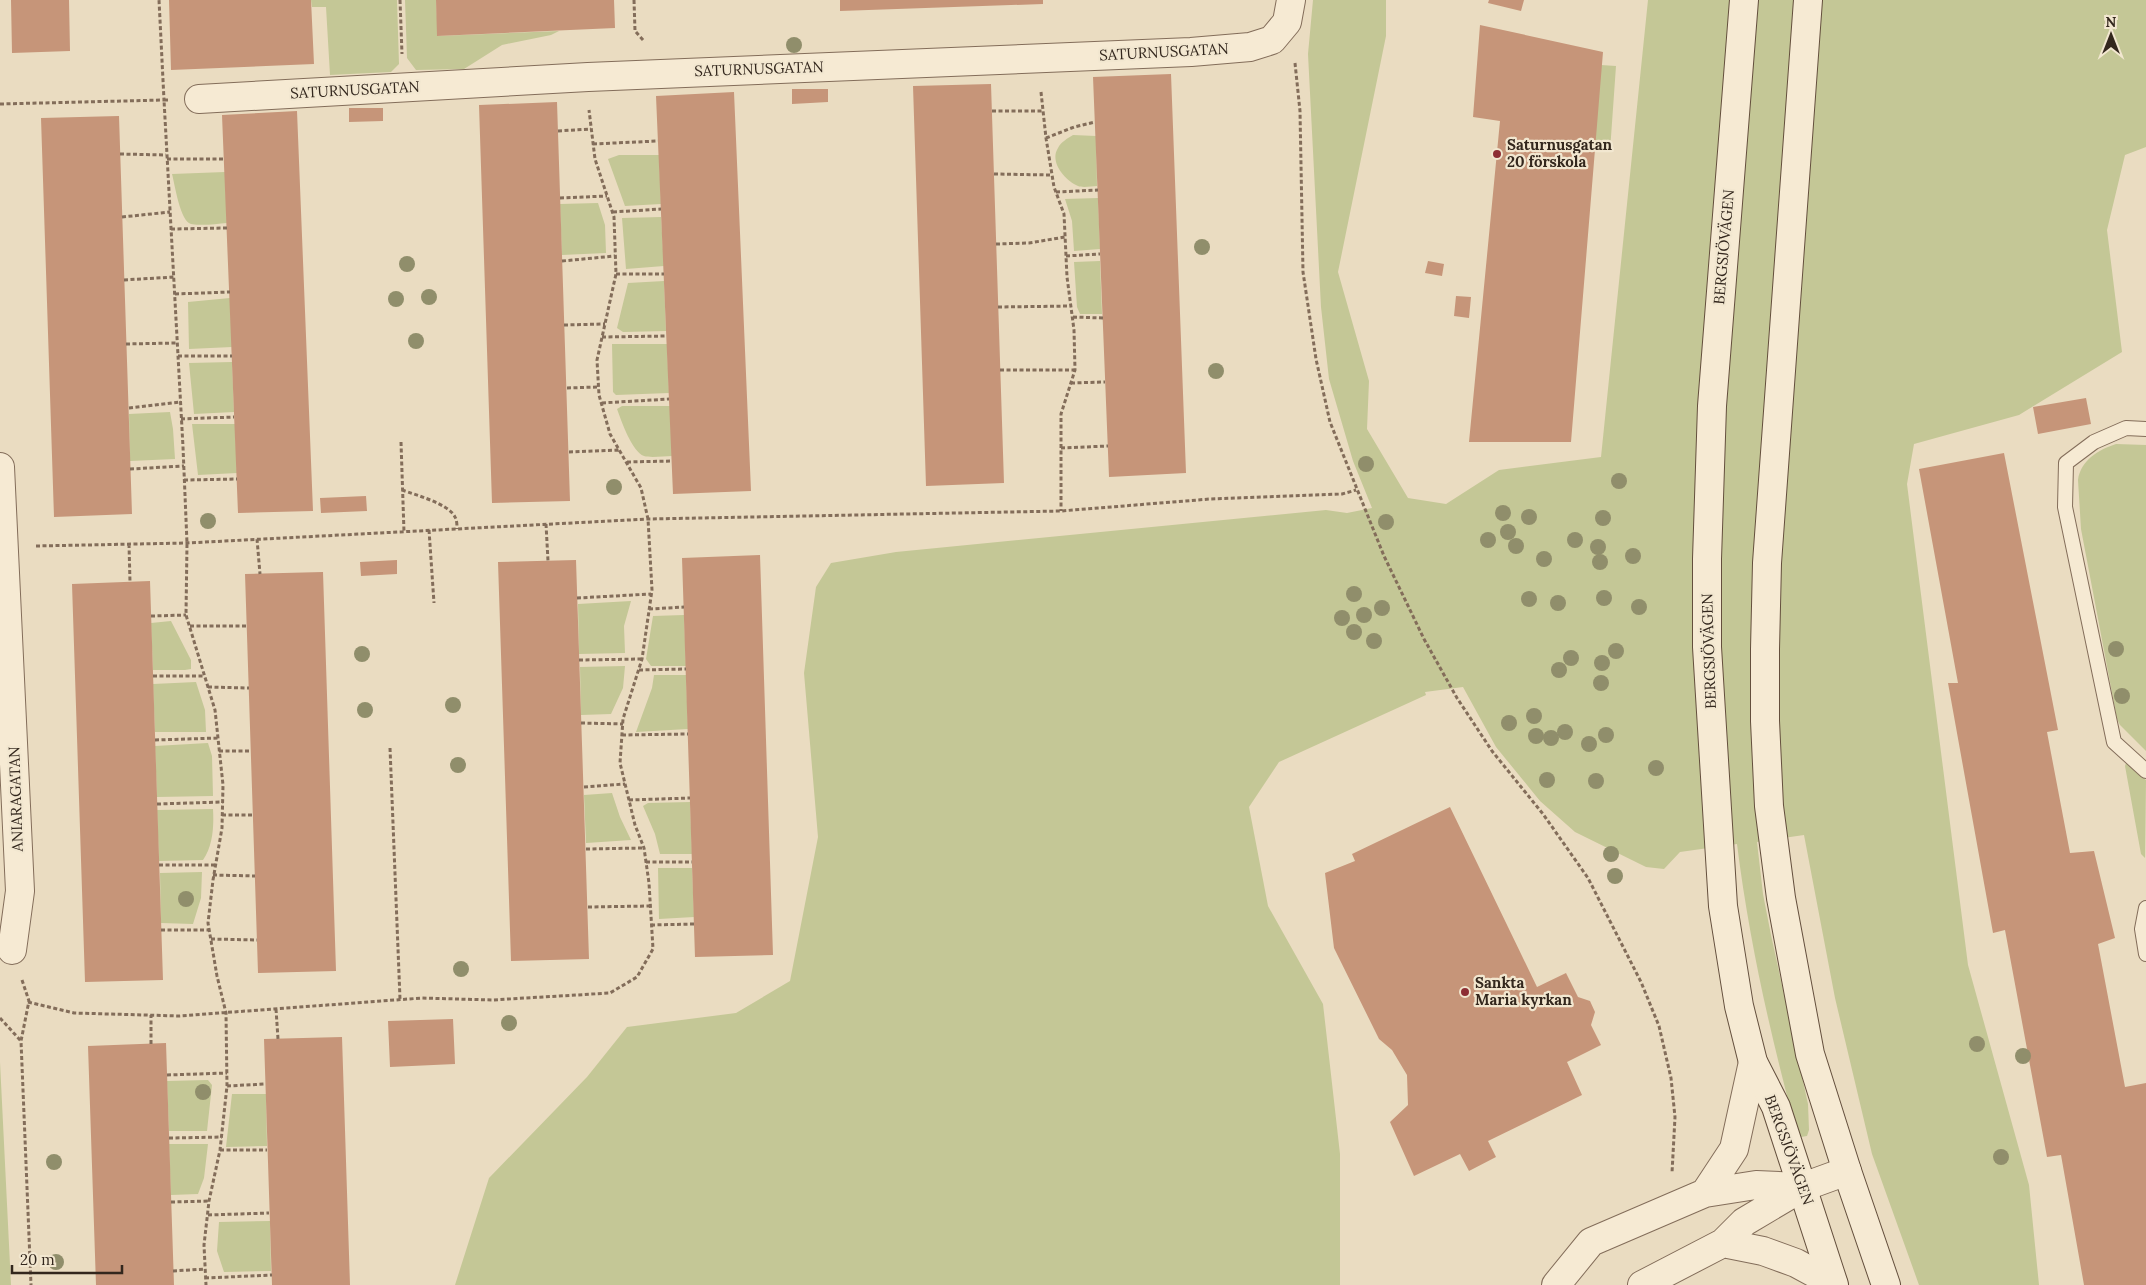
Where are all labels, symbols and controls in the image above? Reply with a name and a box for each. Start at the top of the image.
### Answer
north arrow [2086,10,2136,60]
text: N [2106,13,2117,31]
street label: SATURNUSGATAN [1099,39,1229,64]
street label: SATURNUSGATAN [694,57,824,80]
street label: SATURNUSGATAN [290,77,420,102]
place label: Saturnusgatan 20 förskola [1507,135,1613,171]
marker: Saturnusgatan 20 förskola [1491,148,1503,160]
street label: BERGSJÖVÄGEN [1709,188,1738,305]
street label: BERGSJÖVÄGEN [1697,593,1720,709]
street label: ANIARAGATAN [4,746,27,853]
place label: Sankta Maria kyrkan [1475,973,1572,1009]
marker: Sankta Maria kyrkan [1459,986,1471,998]
street label: BERGSJÖVÄGEN [1761,1092,1818,1207]
scale bar [12,1242,122,1274]
text: 20 m [20,1250,55,1269]

